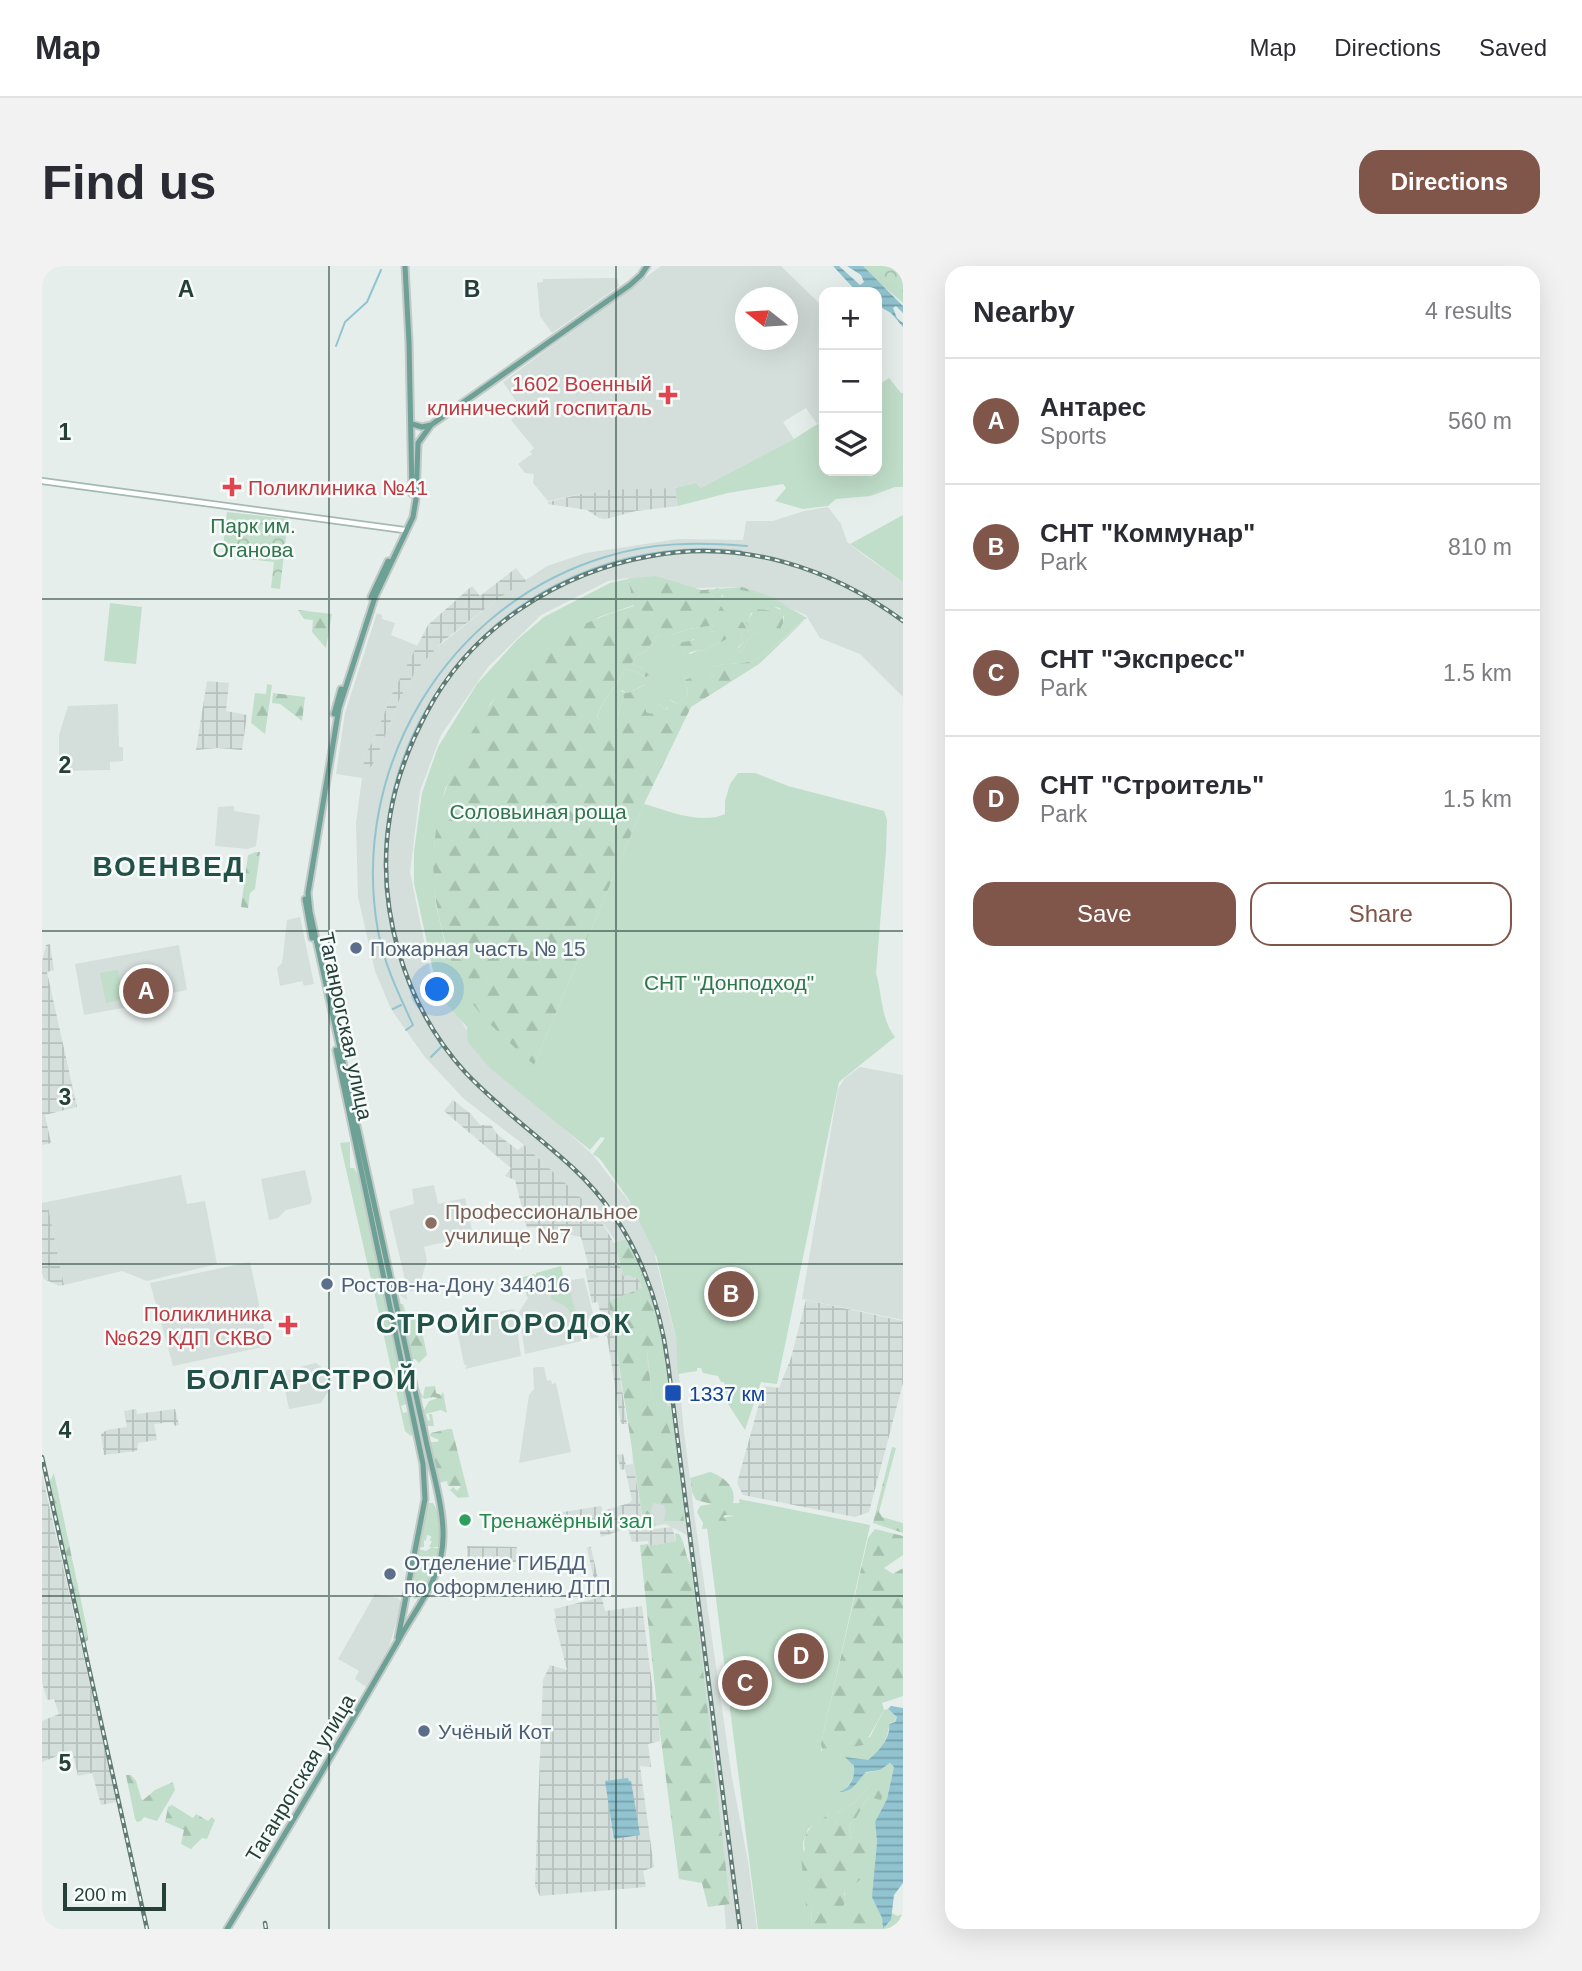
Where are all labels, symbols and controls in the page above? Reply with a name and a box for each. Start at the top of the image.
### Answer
text: Map [35,29,101,66]
text: Map [1250,34,1296,61]
text: Directions [1334,34,1441,61]
text: Saved [1479,34,1547,61]
button: Directions [1359,150,1540,214]
text: Find us [42,155,216,209]
text: A [178,276,194,302]
text: B [464,276,480,302]
north arrow [735,287,798,350]
map controls [819,287,882,476]
button: + [819,287,882,350]
text: Nearby [973,295,1075,328]
text: 4 results [1425,298,1512,324]
button: − [819,350,882,413]
place label: 1602 Военный клинический госпиталь [427,372,652,419]
marker: 1602 Военный клинический госпиталь [658,385,678,405]
text: Антарес [1040,392,1146,422]
text: A [988,408,1004,434]
text: 560 m [1448,408,1512,434]
button: layers [819,413,882,476]
text: 1 [59,419,72,445]
text: Sports [1040,423,1106,449]
place label: Поликлиника №41 [248,476,428,499]
marker: Поликлиника №41 [222,477,242,497]
park label: Парк им. Оганова [210,514,296,561]
text: СНТ "Коммунар" [1040,518,1255,548]
text: B [988,534,1004,560]
text: 810 m [1448,534,1512,560]
text: Park [1040,549,1087,575]
text: СНТ "Экспресс" [1040,644,1246,674]
text: C [988,660,1004,686]
text: 1.5 km [1443,660,1512,686]
text: Park [1040,675,1087,701]
text: 2 [59,752,71,778]
text: СНТ "Строитель" [1040,770,1264,800]
text: D [988,786,1004,812]
text: 1.5 km [1443,786,1512,812]
park label: Соловьиная роща [449,800,627,823]
text: Park [1040,801,1087,827]
district label: ВОЕНВЕД [92,851,246,882]
button: Save [973,882,1236,946]
button: Share [1250,882,1512,946]
street label: Таганрогская улица [315,930,377,1122]
place label: Пожарная часть № 15 [370,937,586,960]
marker: Пожарная часть № 15 [348,940,364,956]
pin: A [123,965,169,1017]
park label: СНТ "Донподход" [644,971,814,994]
your location [420,972,454,1006]
text: 3 [59,1084,71,1110]
place label: Профессиональное училище №7 [445,1200,638,1247]
marker: Профессиональное училище №7 [423,1215,439,1231]
pin: B [708,1268,754,1320]
place label: Ростов-на-Дону 344016 [341,1273,570,1296]
marker: Ростов-на-Дону 344016 [319,1276,335,1292]
place label: Поликлиника №629 КДП СКВО [104,1302,272,1349]
district label: СТРОЙГОРОДОК [376,1307,632,1339]
marker: Поликлиника №629 КДП СКВО [278,1315,298,1335]
district label: БОЛГАРСТРОЙ [186,1363,418,1395]
place label: 1337 км [689,1382,765,1405]
marker: 1337 км [663,1383,683,1403]
text: 4 [59,1417,72,1443]
place label: Тренажёрный зал [479,1509,653,1532]
marker: Тренажёрный зал [457,1512,473,1528]
place label: Отделение ГИБДД по оформлению ДТП [404,1551,611,1598]
marker: Отделение ГИБДД по оформлению ДТП [382,1566,398,1582]
pin: D [778,1630,824,1682]
pin: C [722,1657,768,1709]
street label: Таганрогская улица [241,1690,359,1866]
place label: Учёный Кот [438,1720,552,1743]
marker: Учёный Кот [416,1723,432,1739]
text: 5 [59,1750,72,1776]
scale bar [63,1880,166,1912]
text: 200 m [74,1884,127,1905]

